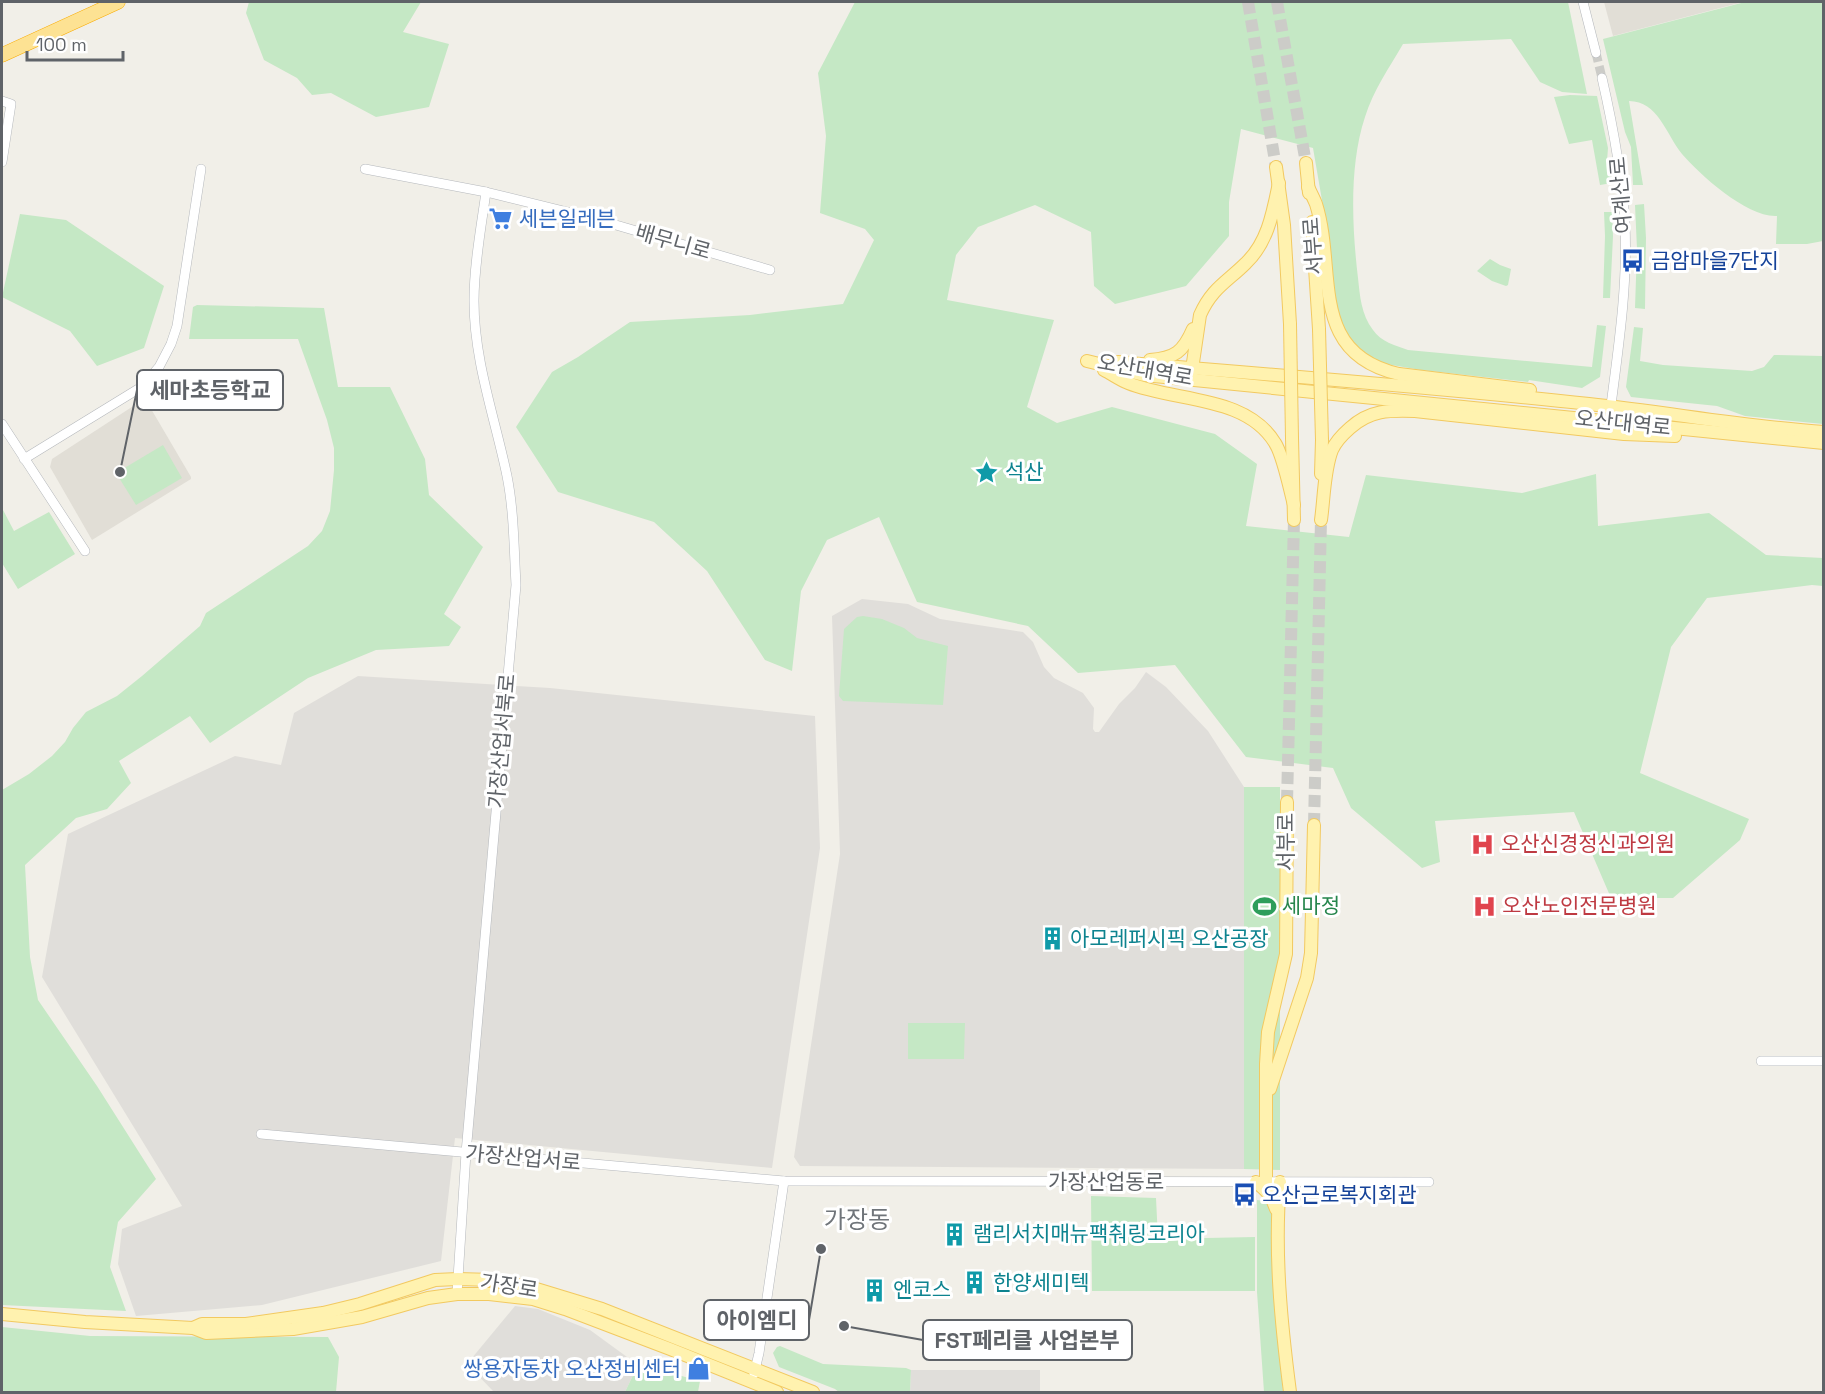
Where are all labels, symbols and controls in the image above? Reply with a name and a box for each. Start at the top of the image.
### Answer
scale bar [27,24,123,62]
text: 100 m [36,33,87,56]
street label: 여계산로 [1604,155,1637,235]
place label: 세븐일레븐 [519,205,616,232]
supermarket icon: 세븐일레븐 [488,206,514,232]
street label: 서부로 [1297,216,1328,276]
street label: 배무니로 [632,218,714,265]
place label: 금암마을7단지 [1651,247,1779,274]
bus stop icon: 금암마을7단지 [1620,248,1646,274]
street label: 오산대역로 [1095,348,1195,391]
callout: 세마초등학교 [137,370,283,410]
text: 세마초등학교 [149,376,271,404]
street label: 오산대역로 [1574,404,1673,441]
place label: 석산 [1005,458,1044,485]
place icon: 석산 [974,459,1000,485]
street label: 가장산업서북로 [482,672,521,810]
street label: 서부로 [1272,813,1299,871]
place label: 오산신경정신과의원 [1501,830,1675,857]
hospital icon: 오산신경정신과의원 [1470,831,1496,857]
place label: 세마정 [1282,892,1340,919]
place label: 오산노인전문병원 [1502,892,1657,919]
sports icon: 세마정 [1251,893,1277,919]
hospital icon: 오산노인전문병원 [1471,893,1497,919]
place label: 아모레퍼시픽 오산공장 [1070,925,1269,952]
building icon: 아모레퍼시픽 오산공장 [1039,926,1065,952]
street label: 가장산업서로 [464,1139,582,1176]
street label: 가장산업동로 [1048,1168,1164,1195]
place label: 오산근로복지회관 [1262,1181,1417,1208]
bus stop icon: 오산근로복지회관 [1231,1182,1257,1208]
district label: 가장동 [824,1204,890,1235]
place label: 램리서치매뉴팩춰링코리아 [973,1220,1205,1247]
building icon: 램리서치매뉴팩춰링코리아 [942,1221,968,1247]
street label: 가장로 [478,1268,540,1303]
place label: 한양세미텍 [993,1269,1090,1296]
building icon: 한양세미텍 [962,1270,988,1296]
place label: 엔코스 [893,1276,951,1303]
building icon: 엔코스 [862,1277,888,1303]
callout: 아이엠디 [704,1300,809,1340]
text: 아이엠디 [717,1306,797,1334]
callout: FST페리클 사업본부 [923,1320,1132,1360]
text: FST페리클 사업본부 [935,1326,1119,1354]
place label: 쌍용자동차 오산정비센터 [463,1355,681,1382]
shop icon: 쌍용자동차 오산정비센터 [686,1356,712,1382]

